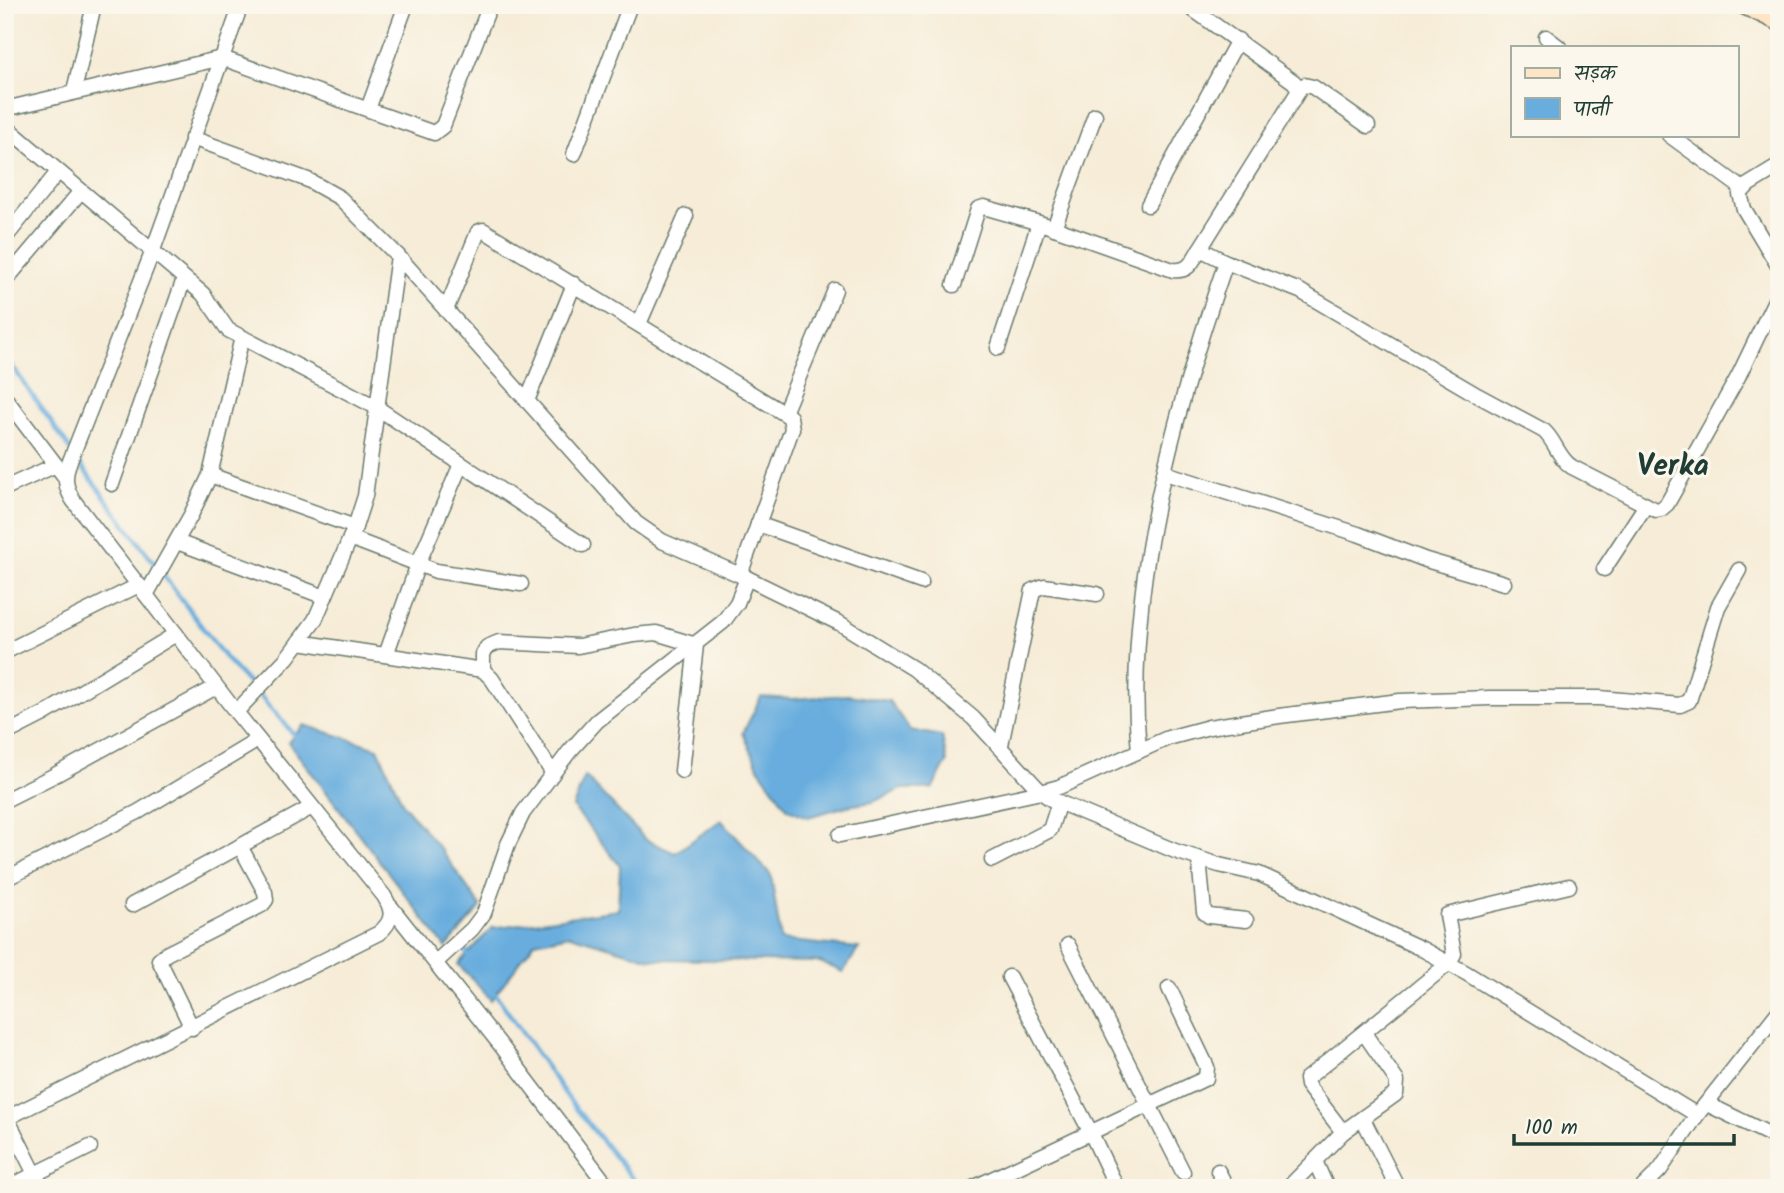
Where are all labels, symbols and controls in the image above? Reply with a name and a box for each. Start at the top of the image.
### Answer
legend [1511,46,1738,136]
text: सड़क [1574,58,1619,91]
text: पानी [1573,94,1614,127]
district label: Verka [1637,443,1709,491]
scale bar [1514,1102,1735,1146]
text: 100 m [1525,1112,1578,1145]

